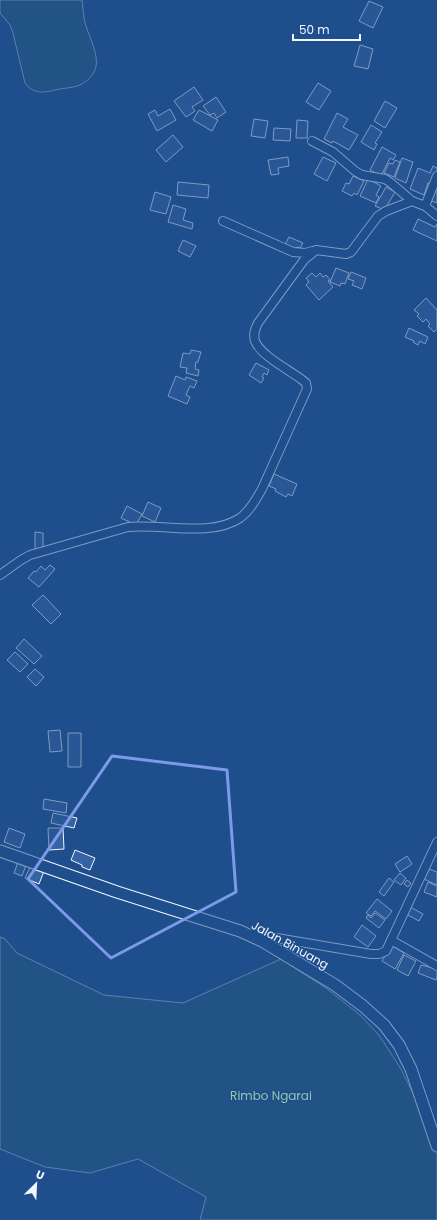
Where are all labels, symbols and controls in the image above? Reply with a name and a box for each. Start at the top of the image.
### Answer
scale bar [293,16,360,42]
text: 50 m [299,21,330,38]
street label: Jalan Binuang [249,916,332,973]
park label: Rimbo Ngarai [230,1087,312,1104]
north arrow [16,1164,56,1204]
text: U [33,1166,47,1184]

